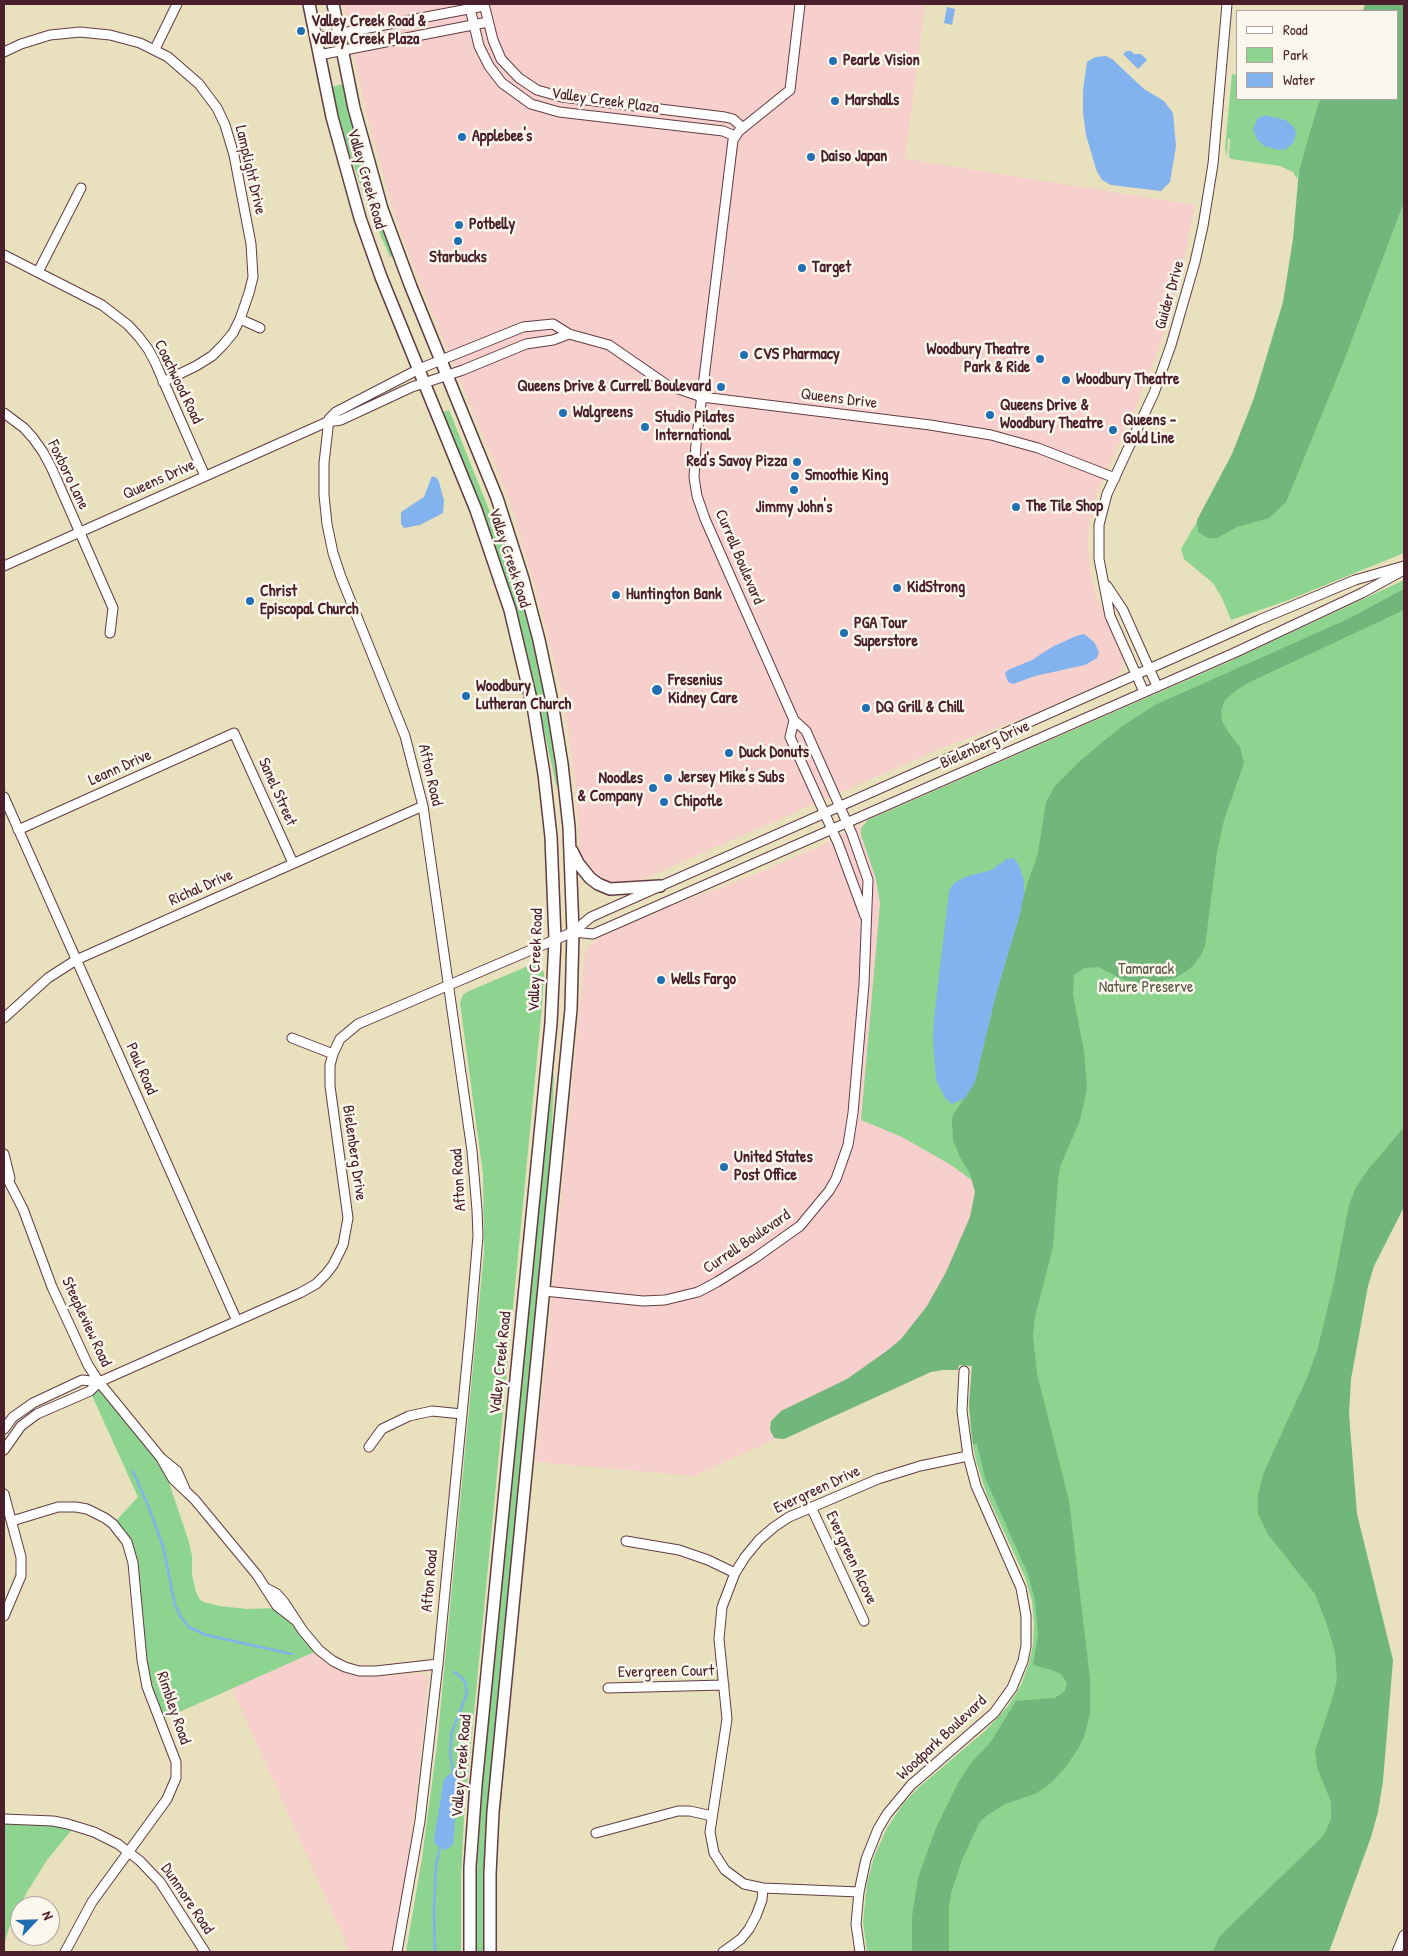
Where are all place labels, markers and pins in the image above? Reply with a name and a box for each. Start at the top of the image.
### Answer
place label: Valley Creek Road & Valley Creek Plaza [311,12,426,50]
marker: Valley Creek Road & Valley Creek Plaza [295,25,307,37]
place label: Pearle Vision [843,51,920,71]
marker: Pearle Vision [827,55,839,67]
place label: Marshalls [845,91,899,111]
marker: Marshalls [829,95,841,107]
place label: Applebee's [472,127,532,147]
marker: Applebee's [456,131,468,143]
place label: Daiso Japan [821,147,887,167]
marker: Daiso Japan [805,151,817,163]
place label: Potbelly [469,215,515,235]
marker: Potbelly [453,219,465,231]
marker: Starbucks [452,235,464,247]
place label: Starbucks [429,248,487,268]
place label: Target [812,258,851,278]
marker: Target [796,262,808,274]
place label: Woodbury Theatre Park & Ride [927,340,1030,378]
place label: CVS Pharmacy [754,345,840,365]
marker: CVS Pharmacy [738,349,750,361]
marker: Woodbury Theatre Park & Ride [1034,353,1046,365]
place label: Woodbury Theatre [1076,370,1179,390]
marker: Woodbury Theatre [1060,374,1072,386]
place label: Queens Drive & Currell Boulevard [517,377,711,397]
marker: Queens Drive & Currell Boulevard [715,381,727,393]
place label: Queens Drive & Woodbury Theatre [1000,396,1103,434]
place label: Walgreens [573,403,633,423]
marker: Walgreens [557,407,569,419]
place label: Studio Pilates International [655,408,734,446]
marker: Queens Drive & Woodbury Theatre [984,409,996,421]
place label: Queens - Gold Line [1123,411,1176,449]
marker: Studio Pilates International [639,421,651,433]
marker: Queens - Gold Line [1107,424,1119,436]
place label: Red's Savoy Pizza [687,452,787,472]
marker: Red's Savoy Pizza [791,456,803,468]
place label: Smoothie King [805,466,888,486]
marker: Smoothie King [789,470,801,482]
marker: Jimmy John's [788,484,800,496]
place label: The Tile Shop [1026,497,1103,517]
place label: Jimmy John's [756,498,832,518]
marker: The Tile Shop [1010,501,1022,513]
place label: KidStrong [907,578,965,598]
place label: Christ Episcopal Church [260,582,358,620]
marker: KidStrong [891,582,903,594]
place label: Huntington Bank [626,585,722,605]
marker: Huntington Bank [610,589,622,601]
marker: Christ Episcopal Church [244,595,256,607]
place label: PGA Tour Superstore [854,614,918,652]
marker: PGA Tour Superstore [838,627,850,639]
place label: Fresenius Kidney Care [668,671,738,709]
place label: Woodbury Lutheran Church [476,677,571,715]
marker: Fresenius Kidney Care [650,683,664,697]
marker: Woodbury Lutheran Church [460,690,472,702]
place label: DQ Grill & Chill [876,698,964,718]
marker: DQ Grill & Chill [860,702,872,714]
place label: Duck Donuts [739,743,809,763]
marker: Duck Donuts [723,747,735,759]
place label: Jersey Mike's Subs [678,768,784,788]
place label: Noodles & Company [578,769,643,807]
marker: Jersey Mike's Subs [662,772,674,784]
marker: Noodles & Company [647,782,659,794]
place label: Chipotle [674,792,722,812]
marker: Chipotle [658,796,670,808]
place label: Wells Fargo [671,970,736,990]
marker: Wells Fargo [655,974,667,986]
place label: United States Post Office [734,1148,813,1186]
marker: United States Post Office [718,1161,730,1173]

